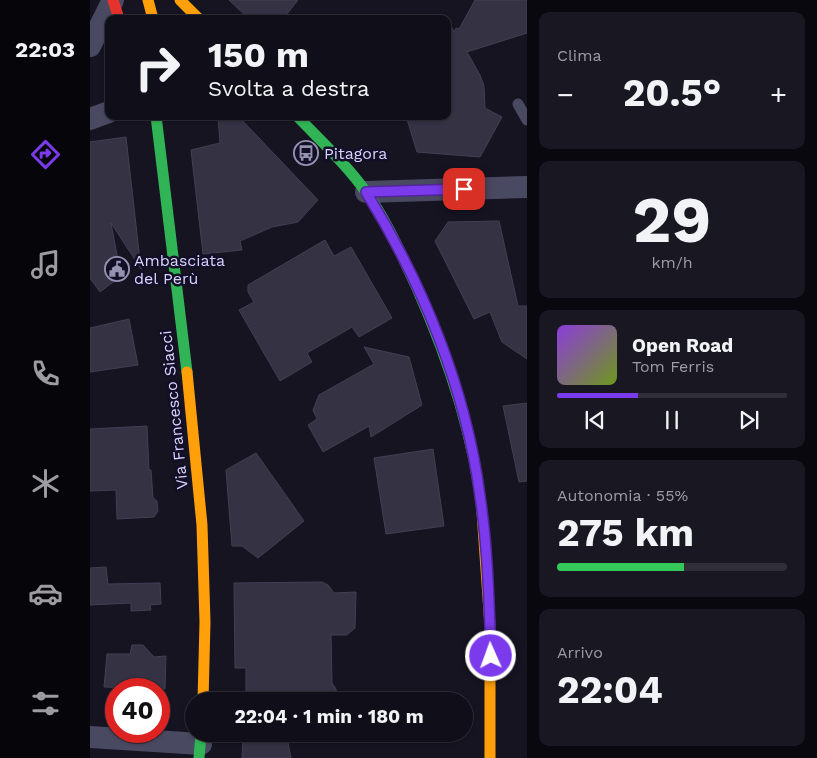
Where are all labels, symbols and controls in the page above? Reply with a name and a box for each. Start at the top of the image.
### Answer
text: 150 m [208,34,309,76]
icon: right [125,35,190,100]
text: 22:03 [15,37,75,62]
text: Clima [557,46,601,65]
text: 20.5° [623,71,721,115]
text: Svolta a destra [208,76,369,101]
text: − [557,78,574,111]
text: + [770,78,787,111]
icon: directions [28,137,63,172]
bus stop icon: Pitagora [293,140,319,166]
place label: Pitagora [324,144,387,163]
pin [443,168,485,210]
icon: arrive [450,175,478,203]
text: 29 [633,182,711,258]
icon: music [28,247,63,282]
place label: Ambasciata del Perù [134,251,225,288]
text: km/h [651,253,693,272]
public building icon: Ambasciata del Perù [104,256,130,282]
street label: Via Francesco Siacci [156,330,192,490]
text: Open Road [632,334,733,357]
icon: phone [28,356,63,391]
text: Tom Ferris [632,357,714,376]
icon: previous [581,406,609,434]
icon: pause [658,406,686,434]
icon: next [735,406,763,434]
icon: climate [28,466,63,501]
text: Autonomia · 55% [557,486,688,505]
text: 275 km [557,511,694,555]
icon: car [28,576,63,611]
position arrow [464,629,516,681]
text: Arrivo [557,643,603,662]
text: 22:04 [557,668,663,712]
speed limit sign: 40 [105,678,170,743]
icon: filters [28,686,63,721]
text: 22:04 · 1 min · 180 m [234,705,424,728]

